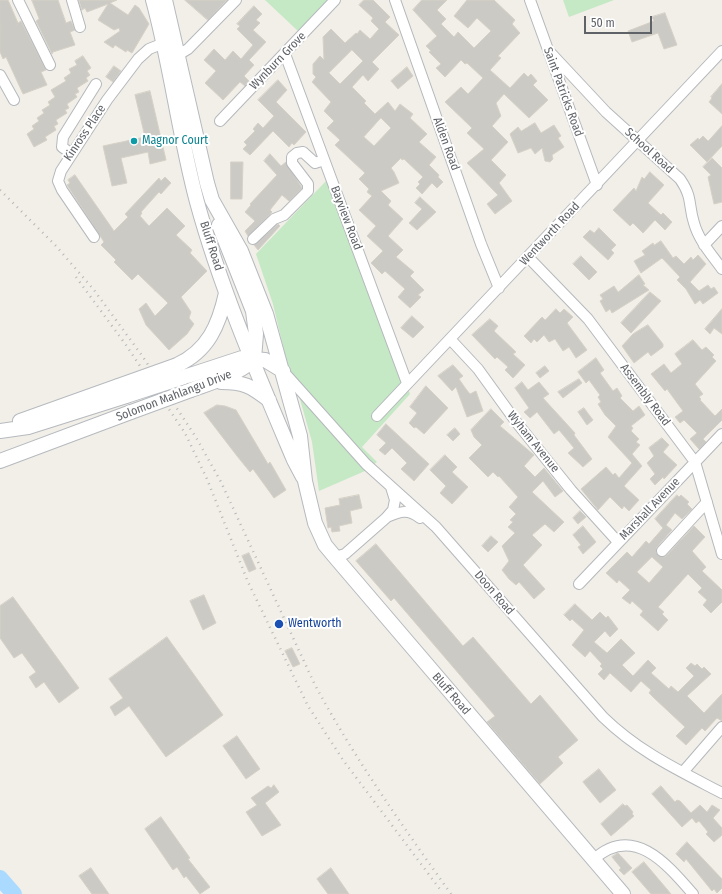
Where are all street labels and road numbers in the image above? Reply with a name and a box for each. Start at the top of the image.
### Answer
street label: Wynburn Grove [247,29,309,93]
street label: Saint Patricks Road [540,45,586,139]
street label: Kinross Place [61,102,109,164]
street label: Alden Road [430,115,462,173]
street label: School Road [622,125,676,177]
street label: Bayview Road [327,184,365,252]
street label: Wentworth Road [517,199,583,269]
street label: Bluff Road [196,220,226,272]
street label: Assembly Road [617,361,673,429]
street label: Solomon Mahlangu Drive [114,367,234,425]
street label: Wyham Avenue [504,408,562,476]
street label: Marshall Avenue [617,475,683,543]
street label: Doon Road [471,568,517,618]
street label: Bluff Road [429,670,473,718]

